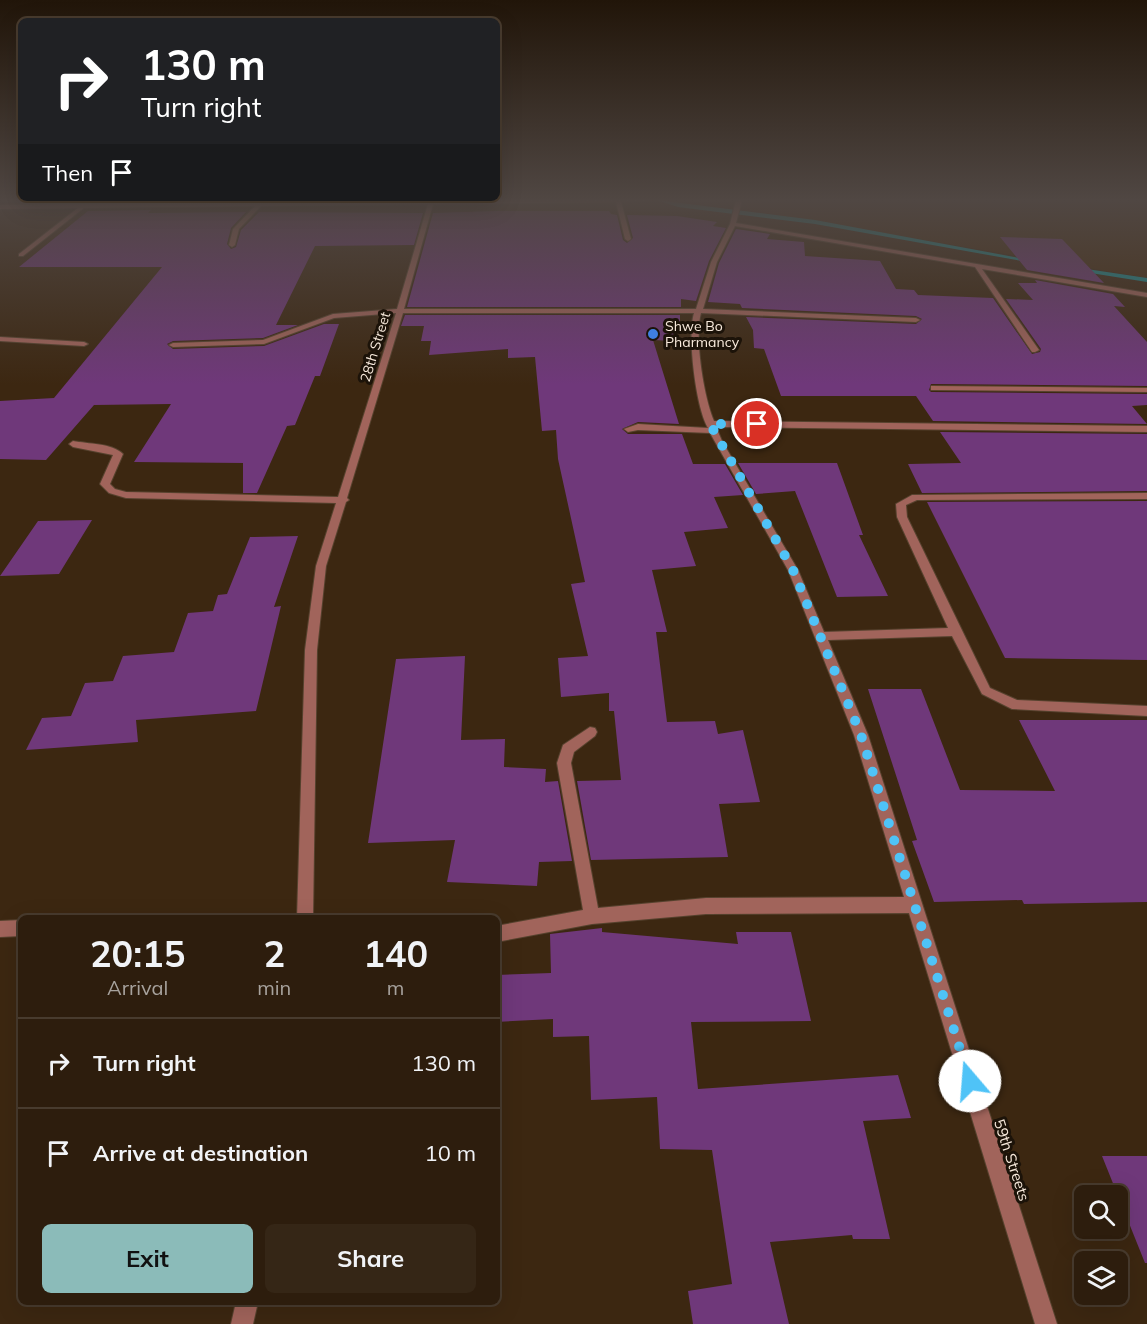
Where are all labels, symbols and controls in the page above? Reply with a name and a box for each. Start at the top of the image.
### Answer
text: 130 m [141,38,266,91]
icon: right [42,42,120,120]
text: Turn right [141,90,261,124]
icon: arrive [105,156,138,189]
text: Then [42,159,93,187]
street label: 28th Street [356,310,394,384]
place label: Shwe Bo Pharmancy [665,317,740,351]
marker: Shwe Bo Pharmancy [646,327,660,341]
pin [731,398,782,449]
icon: arrive [740,407,773,440]
text: 20:15 [90,931,185,976]
text: 2 [263,931,285,976]
text: 140 [363,931,428,976]
text: Arrival [107,975,168,1000]
text: min [257,975,291,1000]
text: m [387,975,404,1000]
icon: right [42,1047,75,1080]
text: Turn right [93,1049,196,1077]
text: 130 m [411,1049,476,1077]
position arrow [938,1049,1002,1113]
street label: 59th Streets [990,1117,1034,1203]
icon: arrive [42,1137,75,1170]
text: Arrive at destination [93,1139,308,1167]
text: 10 m [425,1139,476,1167]
map controls [1074,1185,1128,1305]
button: search [1074,1185,1128,1239]
button: Exit [42,1224,253,1293]
button: Share [265,1224,476,1293]
button: layers [1074,1251,1128,1305]

